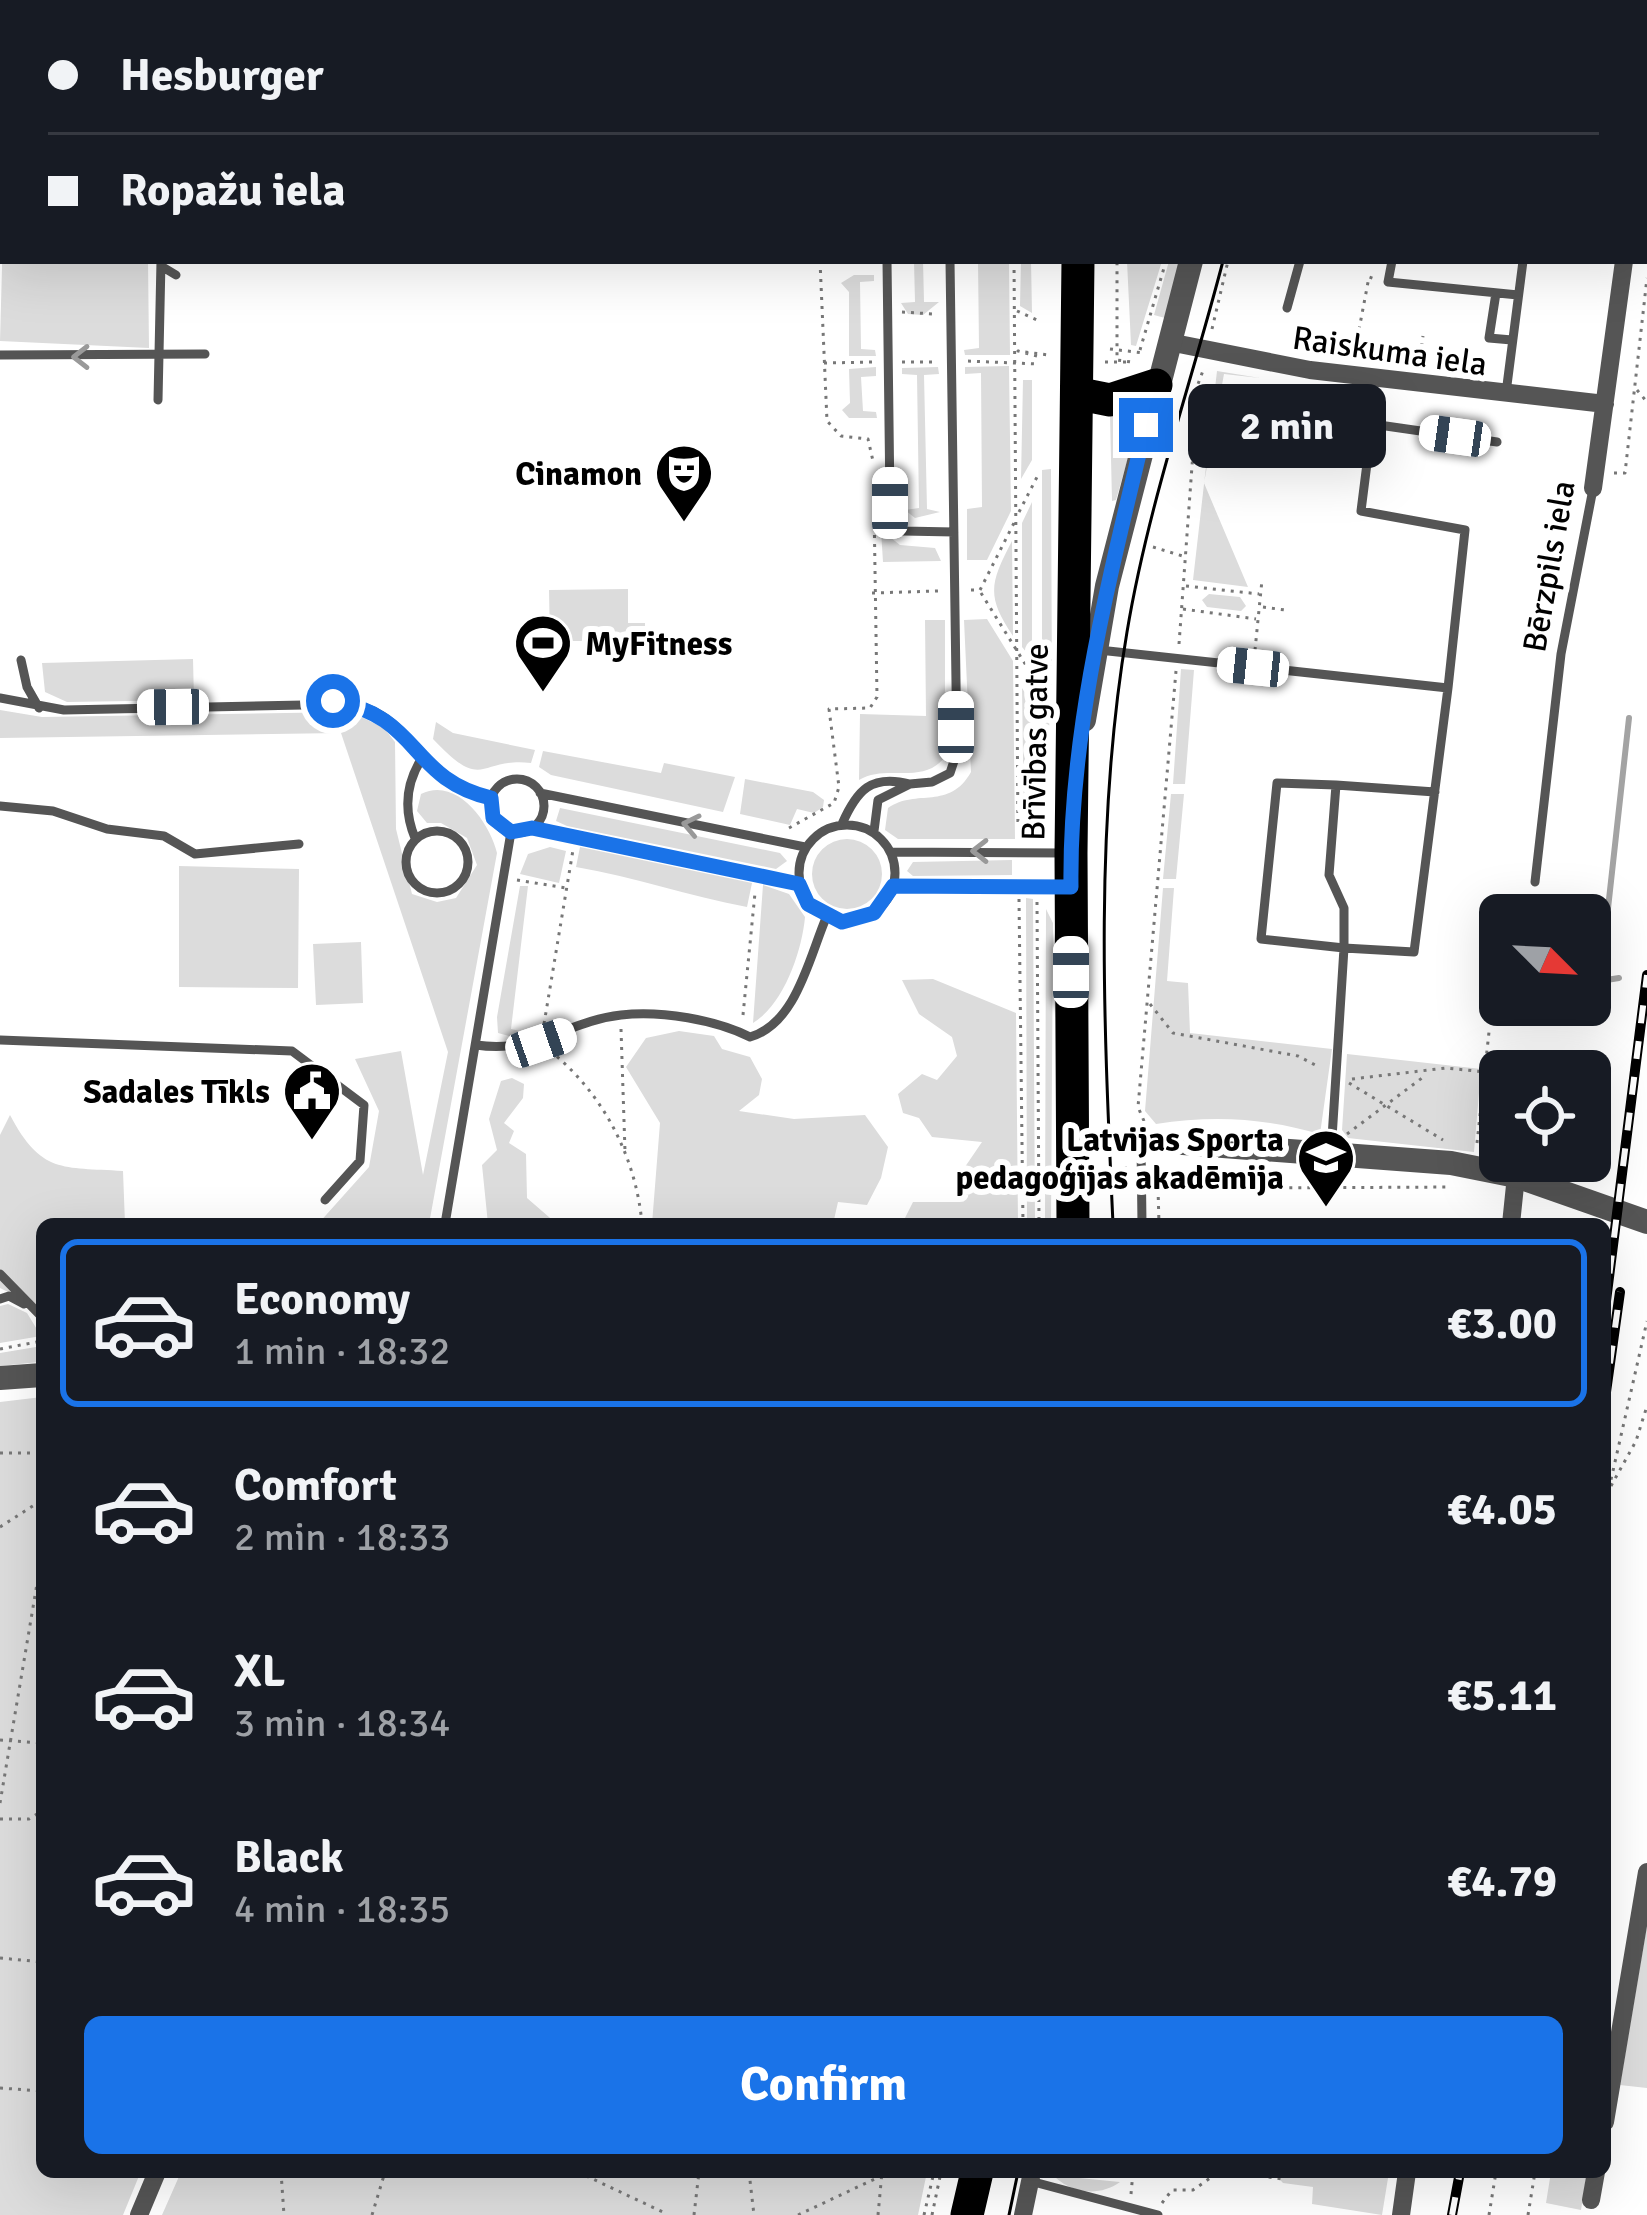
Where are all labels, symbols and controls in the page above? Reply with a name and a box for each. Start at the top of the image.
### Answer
text: Hesburger [120,48,324,103]
text: Ropažu iela [120,163,346,218]
street label: Raiskuma iela [1290,318,1490,385]
one-way arrow [71,344,89,370]
callout: 2 min [1188,383,1386,467]
route end [1119,398,1173,452]
text: 2 min [1240,402,1334,450]
car [1417,413,1493,459]
theatre icon: Cinamon [653,442,715,524]
place label: Cinamon [515,454,642,495]
car [872,467,908,539]
street label: Bērzpils iela [1514,477,1585,655]
sports icon: MyFitness [512,612,574,694]
place label: MyFitness [585,624,732,665]
street label: Brīvības gatve [1013,643,1058,841]
car [1215,645,1291,689]
route start [306,674,360,728]
car [137,688,209,726]
car [938,691,974,763]
one-way arrow [681,813,701,839]
one-way arrow [970,838,988,864]
north arrow [1479,894,1611,1026]
map controls [1479,894,1611,1182]
car [1053,936,1089,1008]
car [501,1014,581,1072]
button: locate [1479,1050,1611,1182]
public building icon: Sadales Tīkls [281,1060,343,1142]
place label: Sadales Tīkls [83,1072,270,1113]
place label: Latvijas Sporta pedagoģijas akadēmija [955,1120,1284,1199]
school or university icon: Latvijas Sporta pedagoģijas akadēmija [1295,1127,1357,1209]
icon: car [90,1269,198,1377]
text: Economy [234,1272,410,1327]
text: €3.00 [1447,1296,1557,1351]
text: 1 min · 18:32 [234,1327,450,1375]
icon: car [90,1455,198,1563]
text: Comfort [234,1458,397,1513]
text: €4.05 [1447,1482,1557,1537]
text: 2 min · 18:33 [234,1513,450,1561]
icon: car [90,1641,198,1749]
text: XL [234,1644,285,1699]
text: €5.11 [1447,1668,1557,1723]
text: 3 min · 18:34 [234,1699,450,1747]
icon: car [90,1827,198,1935]
text: Black [234,1830,344,1885]
text: €4.79 [1447,1854,1557,1909]
text: 4 min · 18:35 [234,1885,450,1933]
button: Confirm [84,2016,1563,2154]

